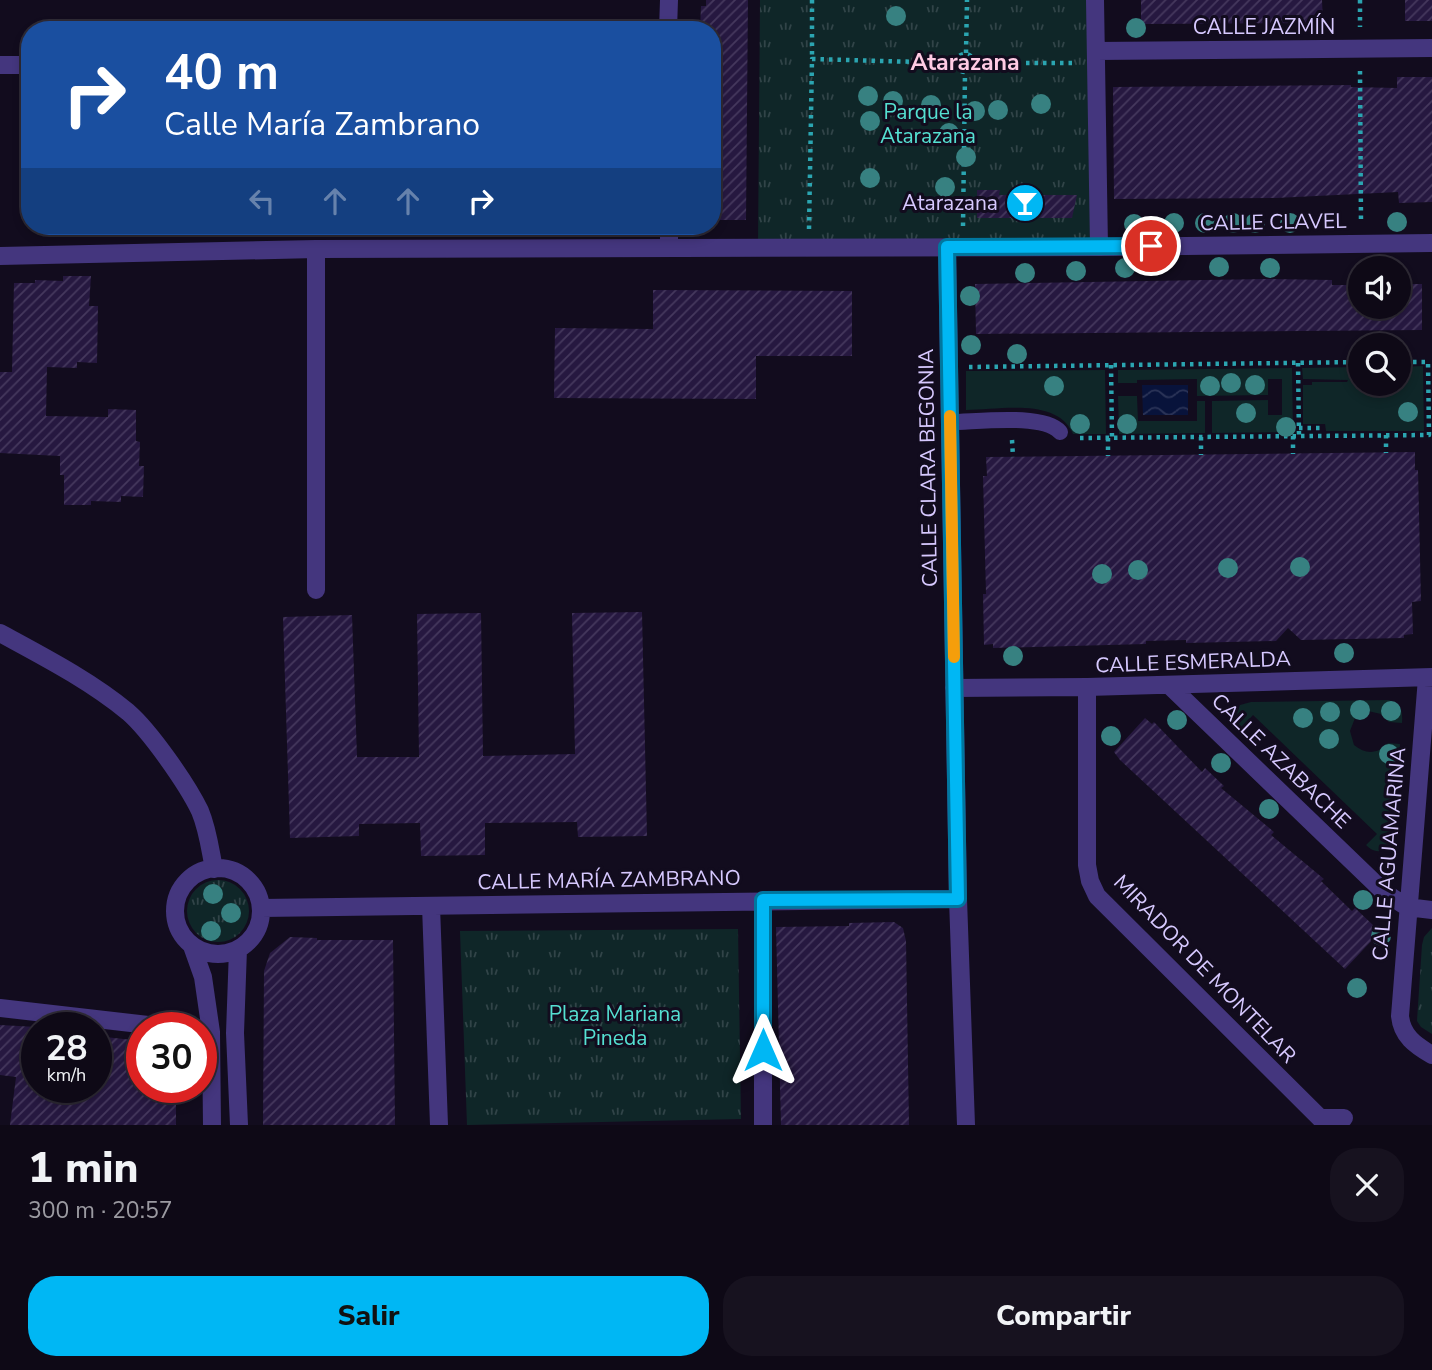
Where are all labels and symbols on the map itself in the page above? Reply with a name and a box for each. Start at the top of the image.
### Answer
street label: CALLE JAZMÍN [1193,13,1335,41]
district label: Atarazana [910,47,1020,78]
park label: Parque la Atarazana [880,98,976,150]
bar icon: Atarazana [1004,182,1046,224]
place label: Atarazana [902,189,998,217]
street label: CALLE CLAVEL [1199,207,1347,237]
pin [1121,216,1181,276]
street label: CALLE CLARA BEGONIA [912,349,944,587]
street label: CALLE ESMERALDA [1095,645,1291,679]
street label: CALLE AZABACHE [1205,687,1357,835]
street label: CALLE AGUAMARINA [1366,746,1412,962]
street label: CALLE MARÍA ZAMBRANO [477,864,741,896]
street label: MIRADOR DE MONTELAR [1108,869,1302,1069]
park label: Plaza Mariana Pineda [549,1000,681,1052]
speed limit sign: 30 [126,1012,217,1103]
position arrow [726,1013,800,1087]

